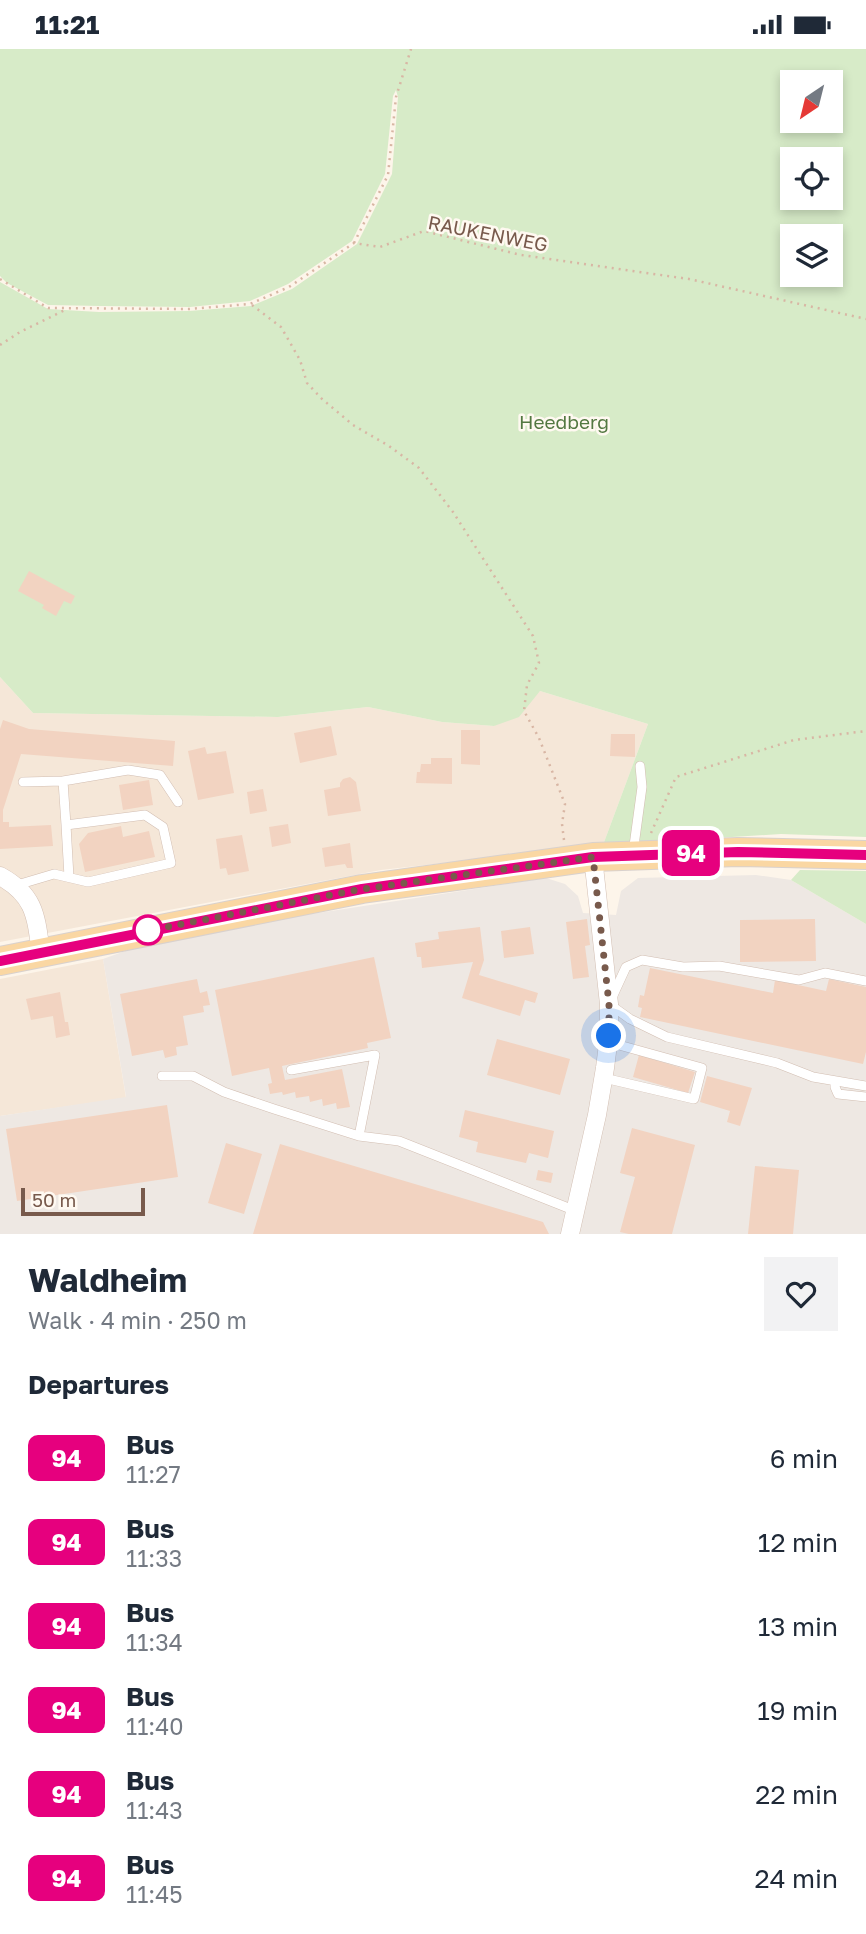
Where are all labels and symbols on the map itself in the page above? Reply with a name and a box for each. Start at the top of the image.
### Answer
north arrow [780,70,844,133]
street label: RAUKENWEG [426,210,550,256]
park label: Heedberg [519,410,609,433]
line badge: 94 [660,830,722,876]
unlabelled marker [133,915,163,945]
your location [591,1018,626,1053]
scale bar [21,1185,145,1217]

